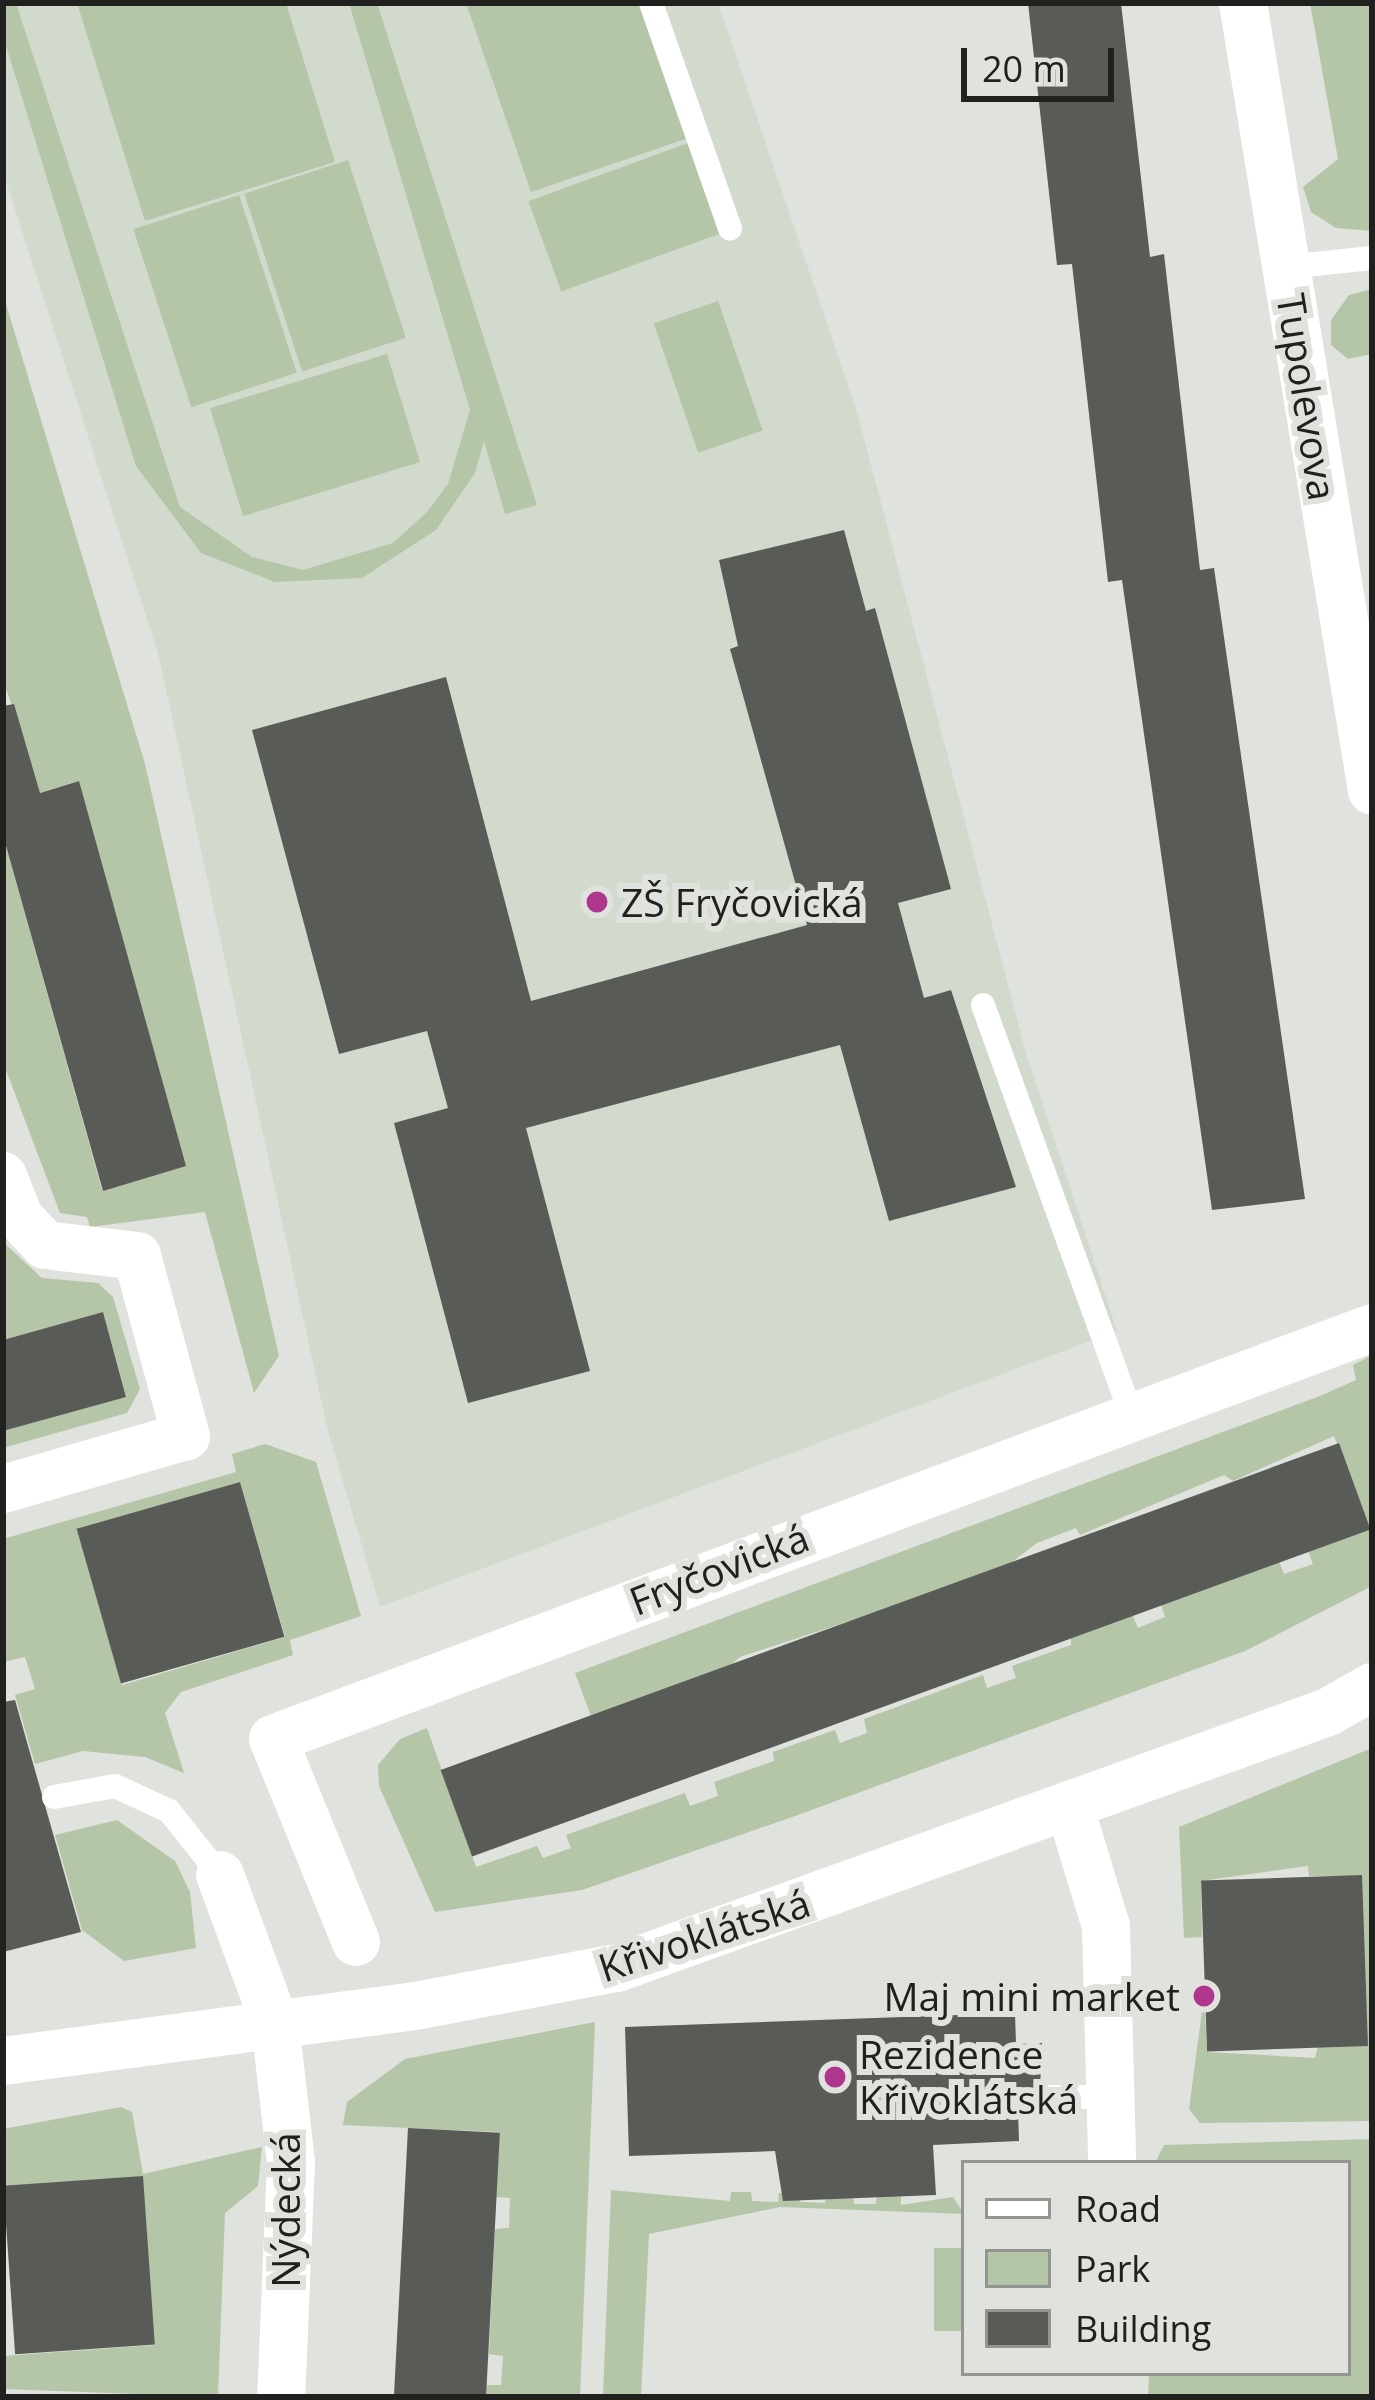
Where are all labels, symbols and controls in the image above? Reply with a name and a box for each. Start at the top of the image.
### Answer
scale bar [967,24,1120,98]
text: 20 m [982,44,1066,93]
street label: Tupolevova [1268,290,1346,504]
place label: ZŠ Fryčovická [621,879,863,925]
marker: ZŠ Fryčovická [584,889,610,915]
street label: Fryčovická [623,1513,815,1625]
street label: Křivoklátská [593,1879,815,1991]
place label: Maj mini market [883,1973,1180,2019]
marker: Maj mini market [1191,1983,1217,2009]
place label: Rezidence Křivoklátská [859,2032,1078,2123]
marker: Rezidence Křivoklátská [822,2064,848,2090]
street label: Nýdecká [262,2132,308,2288]
legend [961,2160,1351,2376]
text: Road [1075,2184,1161,2233]
text: Park [1075,2244,1150,2293]
text: Building [1075,2304,1211,2353]

